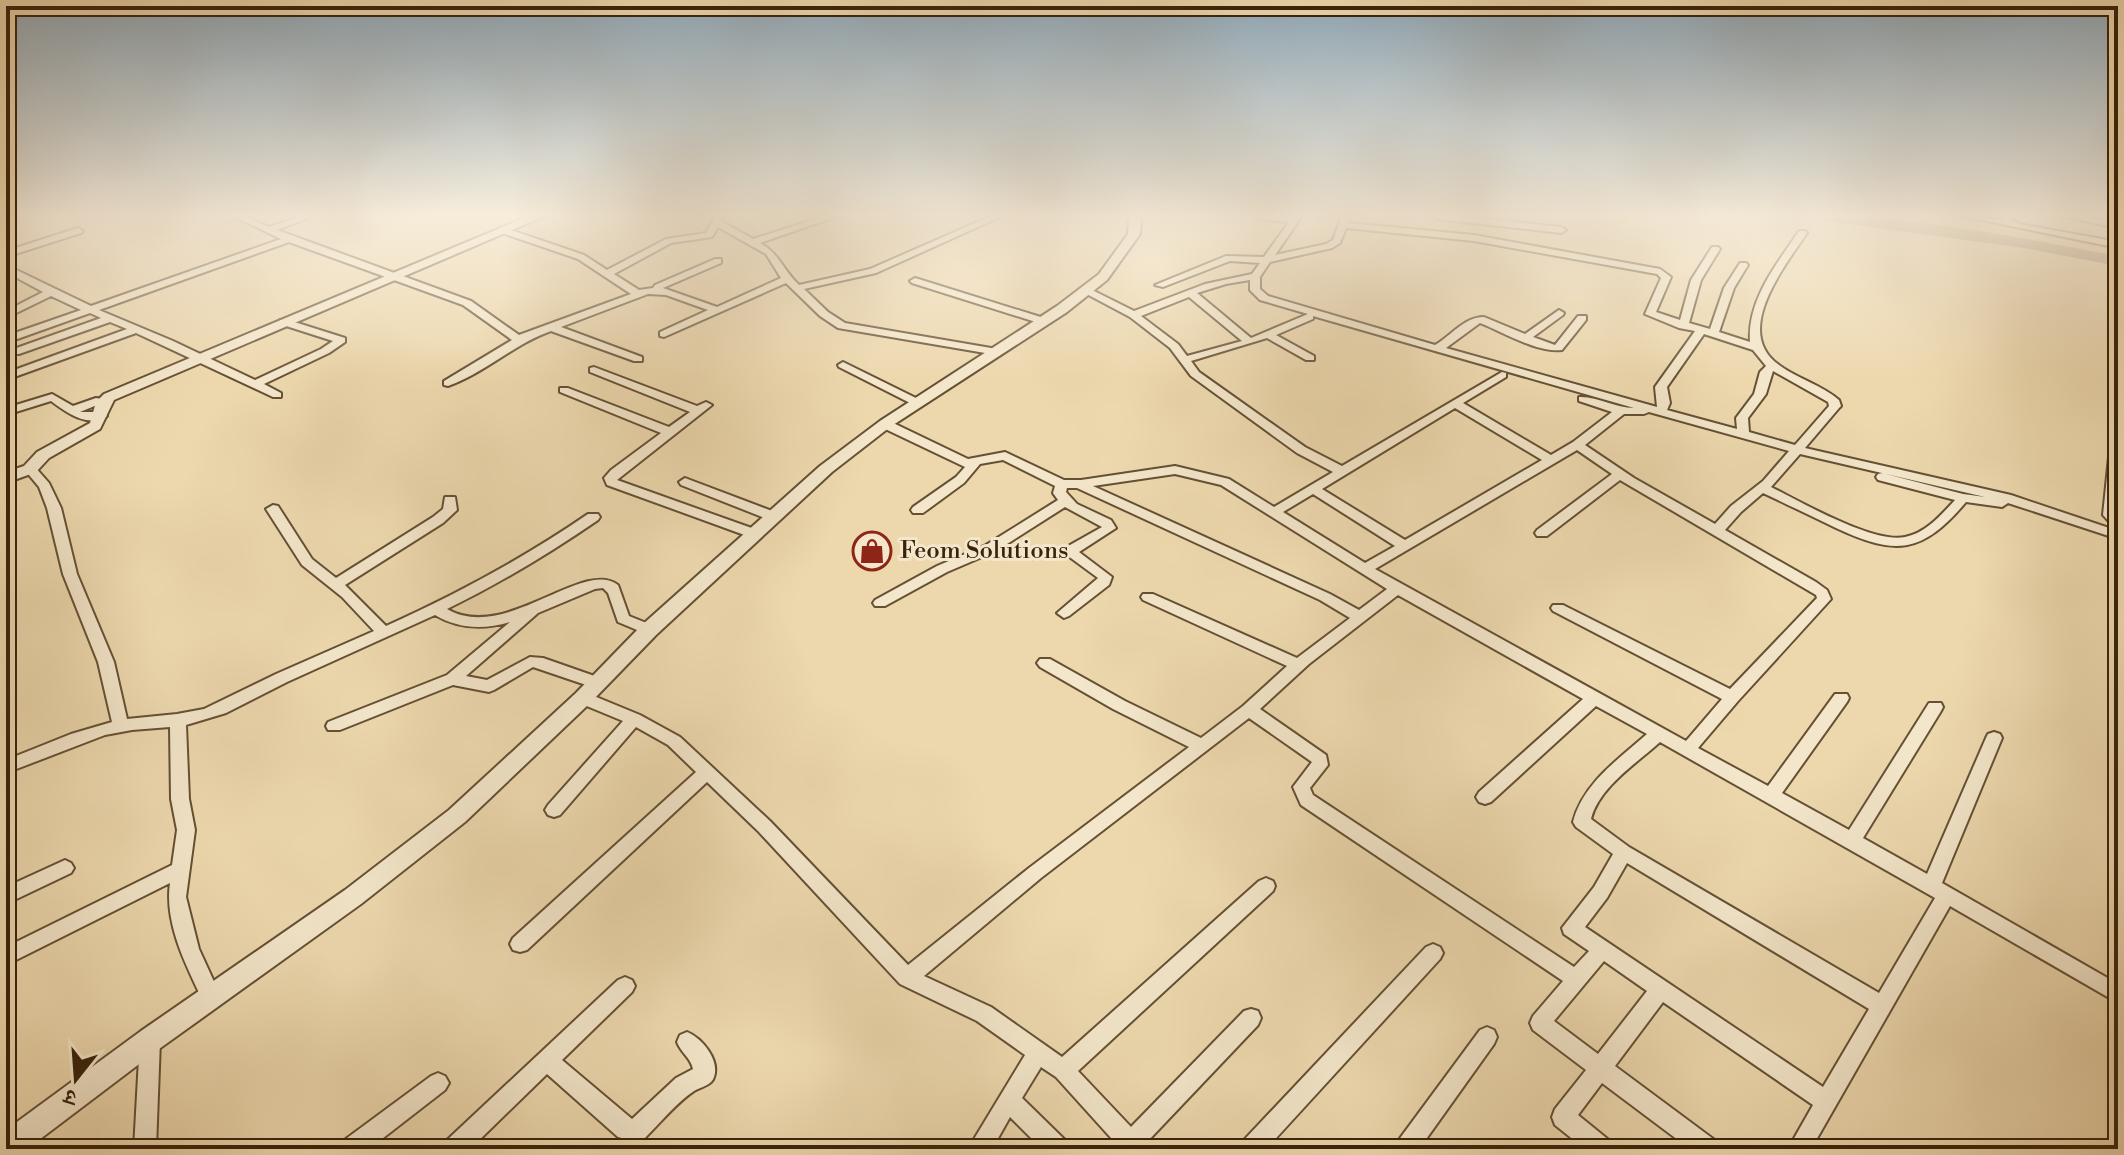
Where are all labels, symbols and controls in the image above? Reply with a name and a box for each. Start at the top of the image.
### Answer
shop icon: Feom Solutions [851,530,893,572]
place label: Feom Solutions [900,536,1069,566]
north arrow [36,1039,116,1119]
text: उ [60,1082,82,1112]

